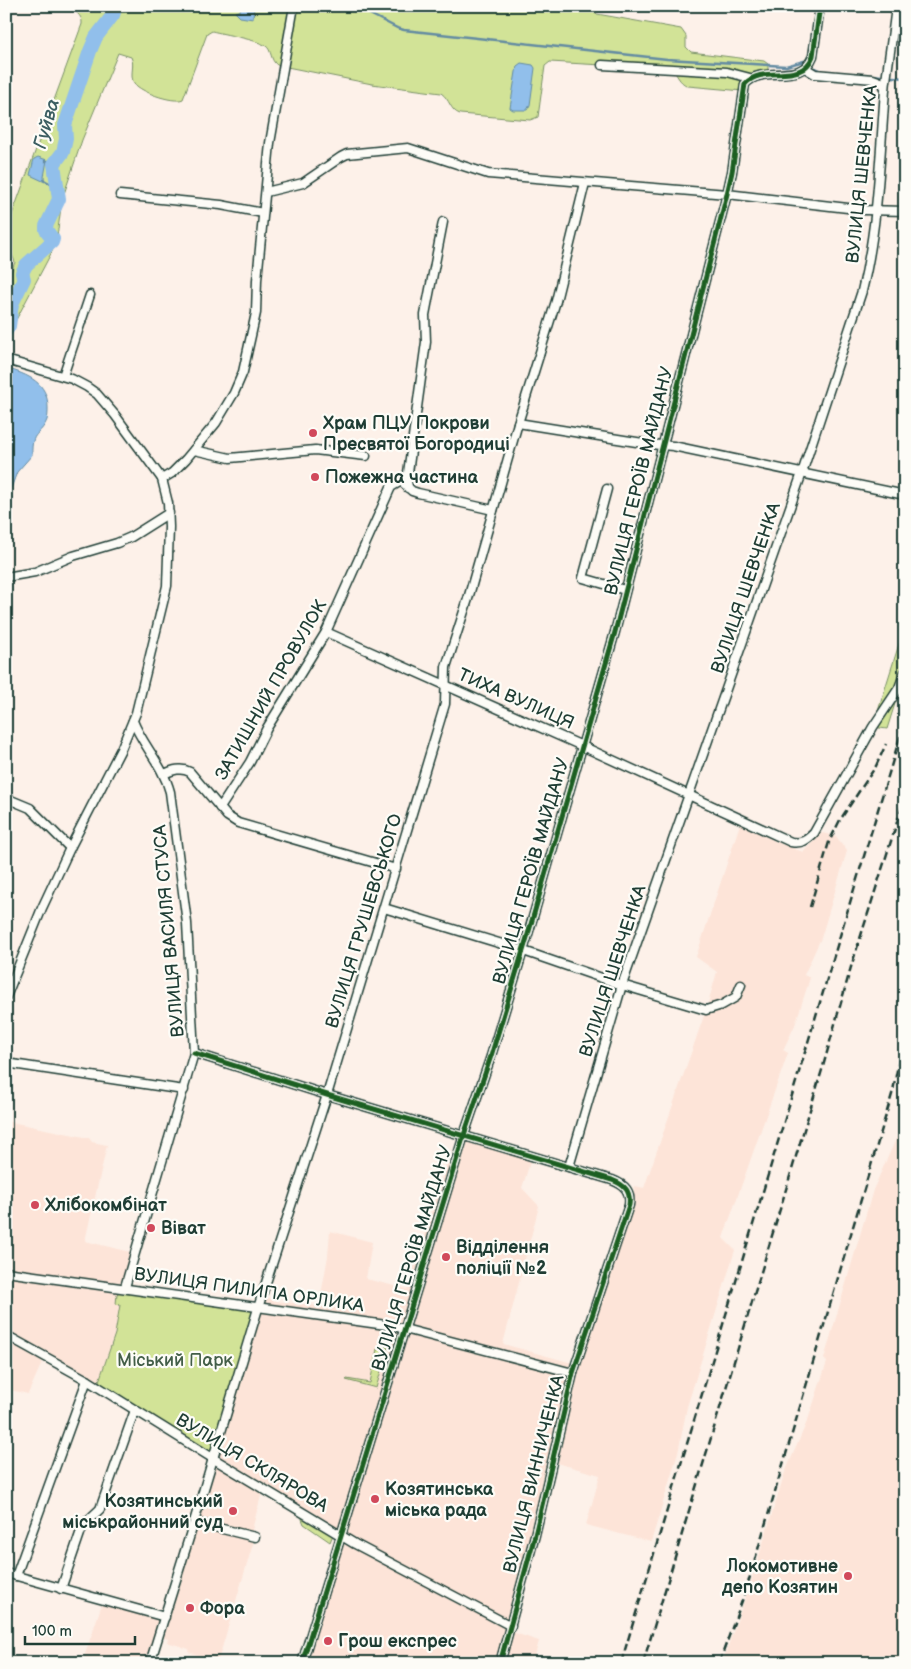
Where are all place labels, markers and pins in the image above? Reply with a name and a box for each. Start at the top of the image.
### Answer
place label: Храм ПЦУ Покрови Пресвятої Богородиці [322,413,510,455]
marker: Храм ПЦУ Покрови Пресвятої Богородиці [307,427,319,439]
place label: Пожежна частина [325,467,479,488]
marker: Пожежна частина [309,471,321,483]
place label: Хлібокомбінат [44,1195,167,1216]
marker: Хлібокомбінат [29,1199,41,1211]
place label: Віват [161,1218,206,1239]
marker: Віват [145,1222,157,1234]
place label: Відділення поліції №2 [456,1237,549,1279]
marker: Відділення поліції №2 [440,1251,452,1263]
place label: Козятинська міська рада [385,1479,494,1521]
place label: Козятинський міськрайонний суд [62,1491,223,1533]
marker: Козятинська міська рада [369,1493,381,1505]
marker: Козятинський міськрайонний суд [227,1505,239,1517]
place label: Локомотивне депо Козятин [721,1556,838,1598]
marker: Локомотивне депо Козятин [842,1570,854,1582]
place label: Фора [200,1598,245,1619]
marker: Фора [184,1602,196,1614]
place label: Грош експрес [338,1631,457,1652]
marker: Грош експрес [322,1635,334,1647]

